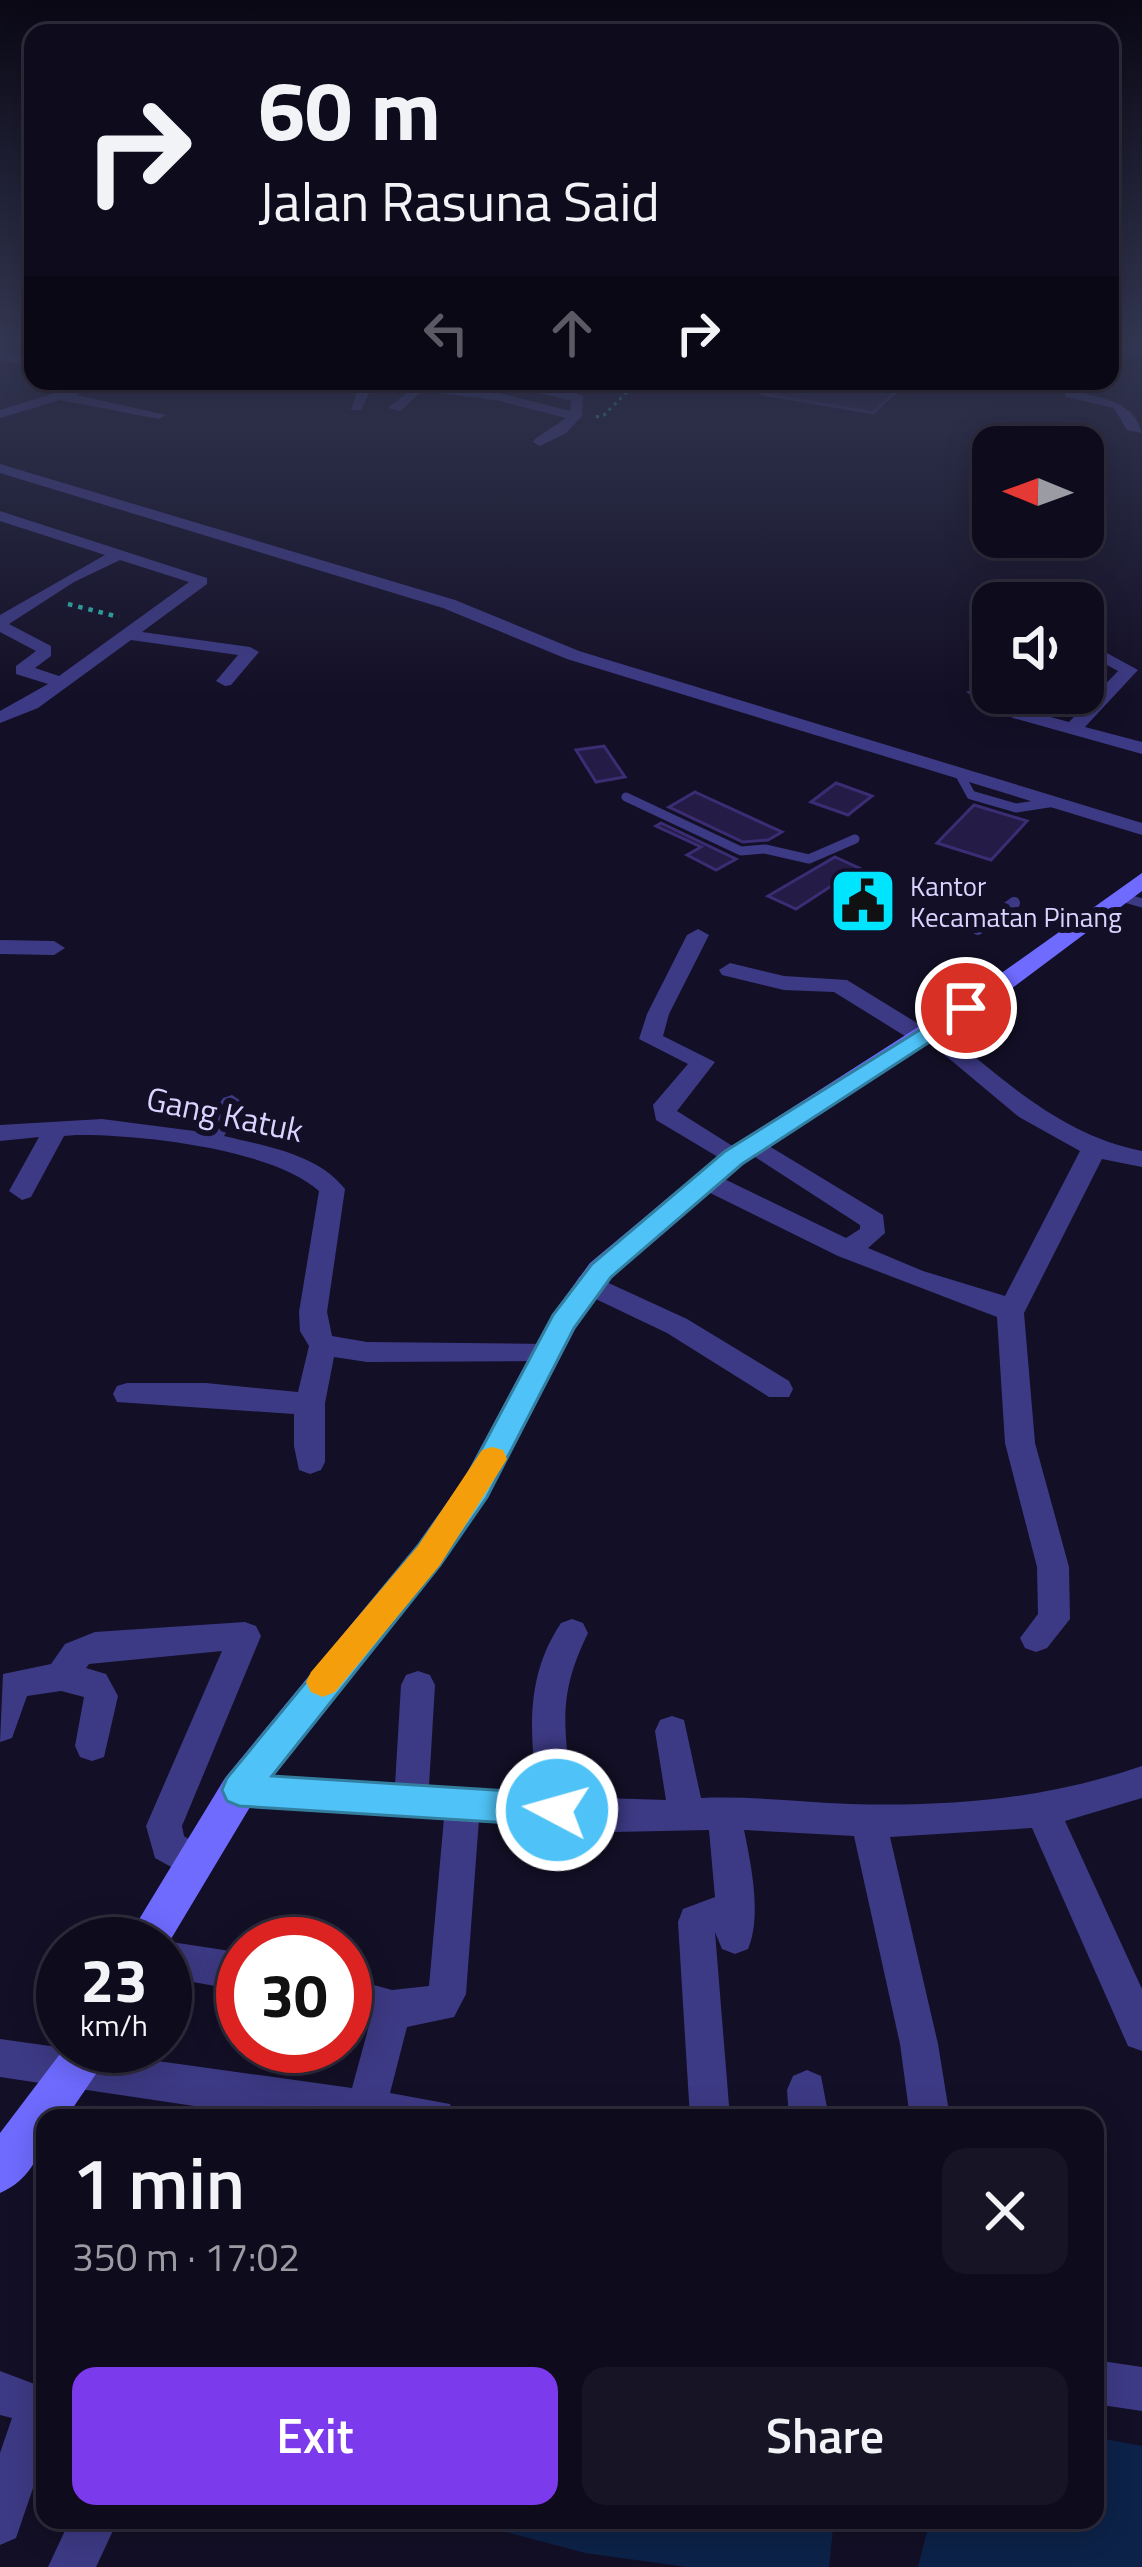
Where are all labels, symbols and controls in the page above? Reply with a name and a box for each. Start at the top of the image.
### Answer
text: 60 m [258,45,441,173]
icon: right [60,72,216,228]
text: Jalan Rasuna Said [258,160,660,242]
icon: left [413,300,479,366]
icon: ahead [539,300,605,366]
icon: right [665,300,731,366]
north arrow [972,426,1104,558]
map controls [972,426,1104,714]
button: sound [972,582,1104,714]
place label: Kantor Kecamatan Pinang [910,865,1122,937]
public building icon: Kantor Kecamatan Pinang [828,866,898,936]
pin [915,957,1017,1059]
icon: arrive [933,975,999,1041]
street label: Gang Katuk [142,1073,308,1155]
position arrow [494,1747,620,1873]
speed limit sign: 30 [216,1917,372,2073]
text: 23 [80,1934,148,2025]
text: km/h [80,2002,148,2048]
text: 1 min [72,2127,245,2237]
button: close [942,2148,1068,2274]
text: 350 m · 17:02 [72,2227,300,2286]
button: Exit [72,2367,558,2505]
button: Share [582,2367,1068,2505]

